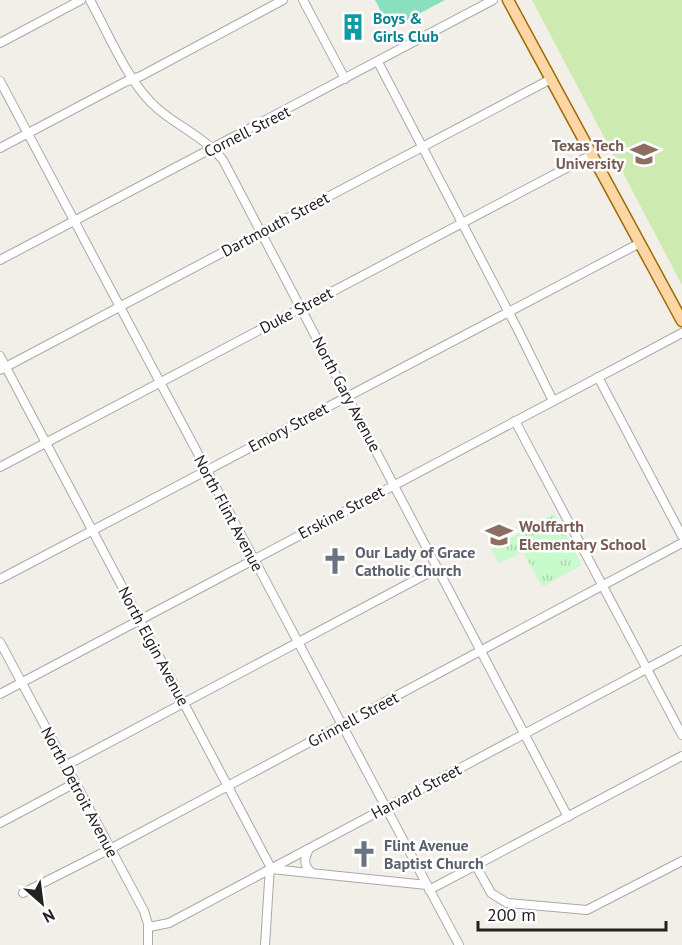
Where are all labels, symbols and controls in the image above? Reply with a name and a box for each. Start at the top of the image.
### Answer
place label: Boys & Girls Club [373,8,439,46]
building icon: Boys & Girls Club [338,12,368,42]
street label: Cornell Street [201,101,294,161]
place label: Texas Tech University [552,135,624,173]
school or university icon: Texas Tech University [629,139,659,169]
street label: Dartmouth Street [218,187,333,261]
street label: Duke Street [256,282,336,338]
street label: North Gary Avenue [308,333,386,455]
street label: Emory Street [245,397,332,456]
street label: North Flint Avenue [190,451,268,575]
street label: Erskine Street [294,481,388,543]
place label: Wolffarth Elementary School [519,516,646,554]
school or university icon: Wolffarth Elementary School [484,520,514,550]
place label: Our Lady of Grace Catholic Church [355,542,475,580]
church icon: Our Lady of Grace Catholic Church [320,546,350,576]
street label: North Elgin Avenue [114,583,194,709]
street label: Grinnell Street [304,687,402,751]
street label: North Detroit Avenue [37,723,123,861]
street label: Harvard Street [368,759,465,823]
place label: Flint Avenue Baptist Church [384,835,484,873]
church icon: Flint Avenue Baptist Church [349,839,379,869]
north arrow [12,873,72,933]
scale bar [478,894,666,932]
text: 200 m [487,903,536,926]
text: N [40,905,58,928]

